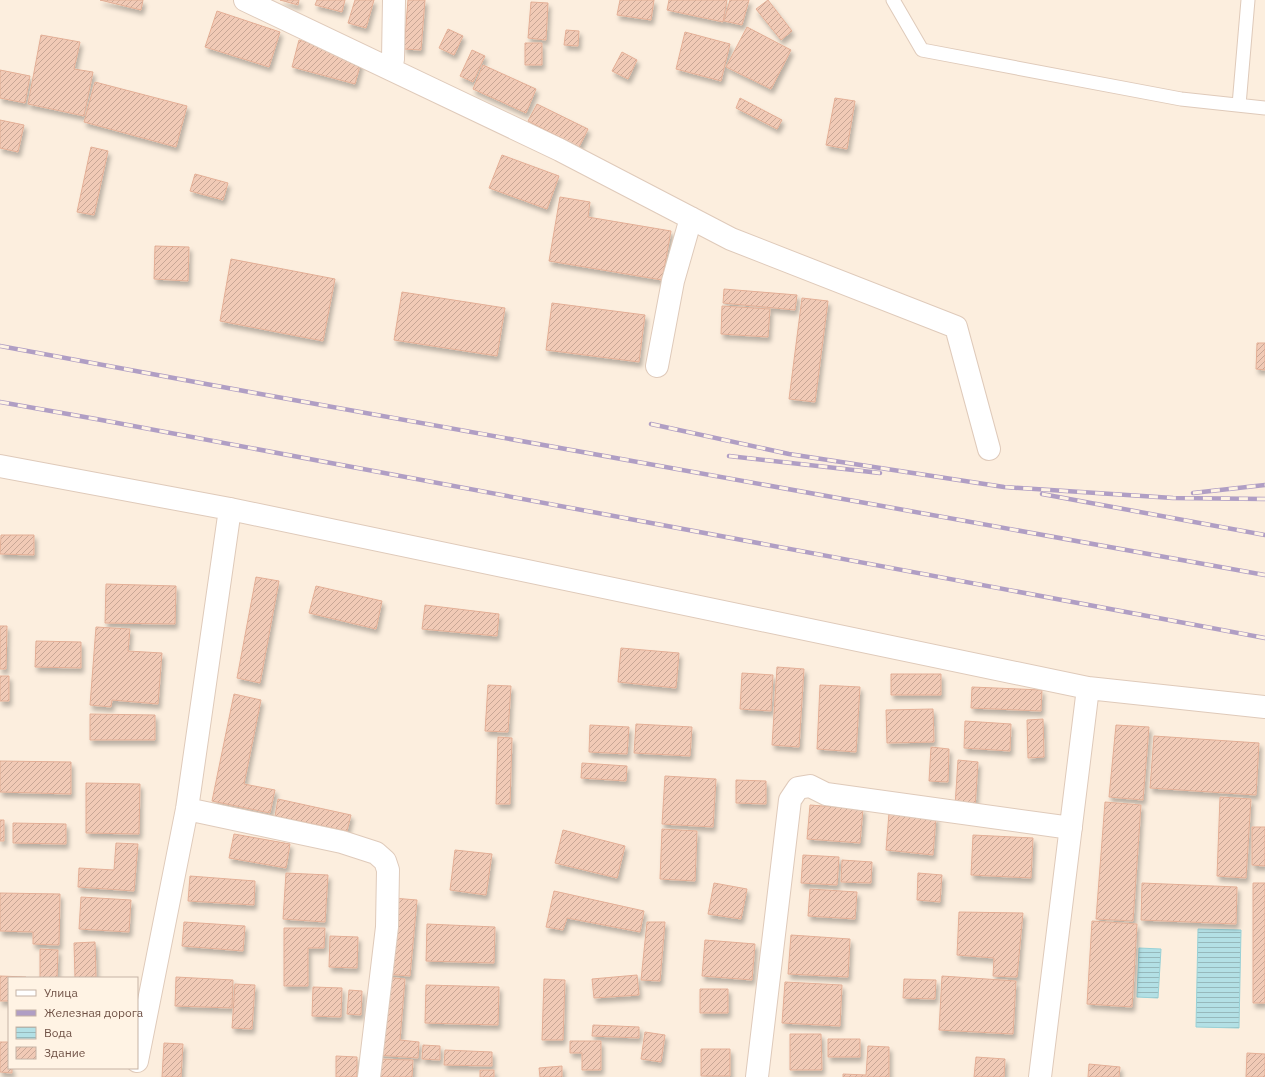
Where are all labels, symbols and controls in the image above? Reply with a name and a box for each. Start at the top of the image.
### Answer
legend [8,977,138,1069]
text: Улица [44,985,78,1000]
text: Железная дорога [44,1005,144,1020]
text: Вода [44,1025,73,1040]
text: Здание [44,1045,86,1060]

